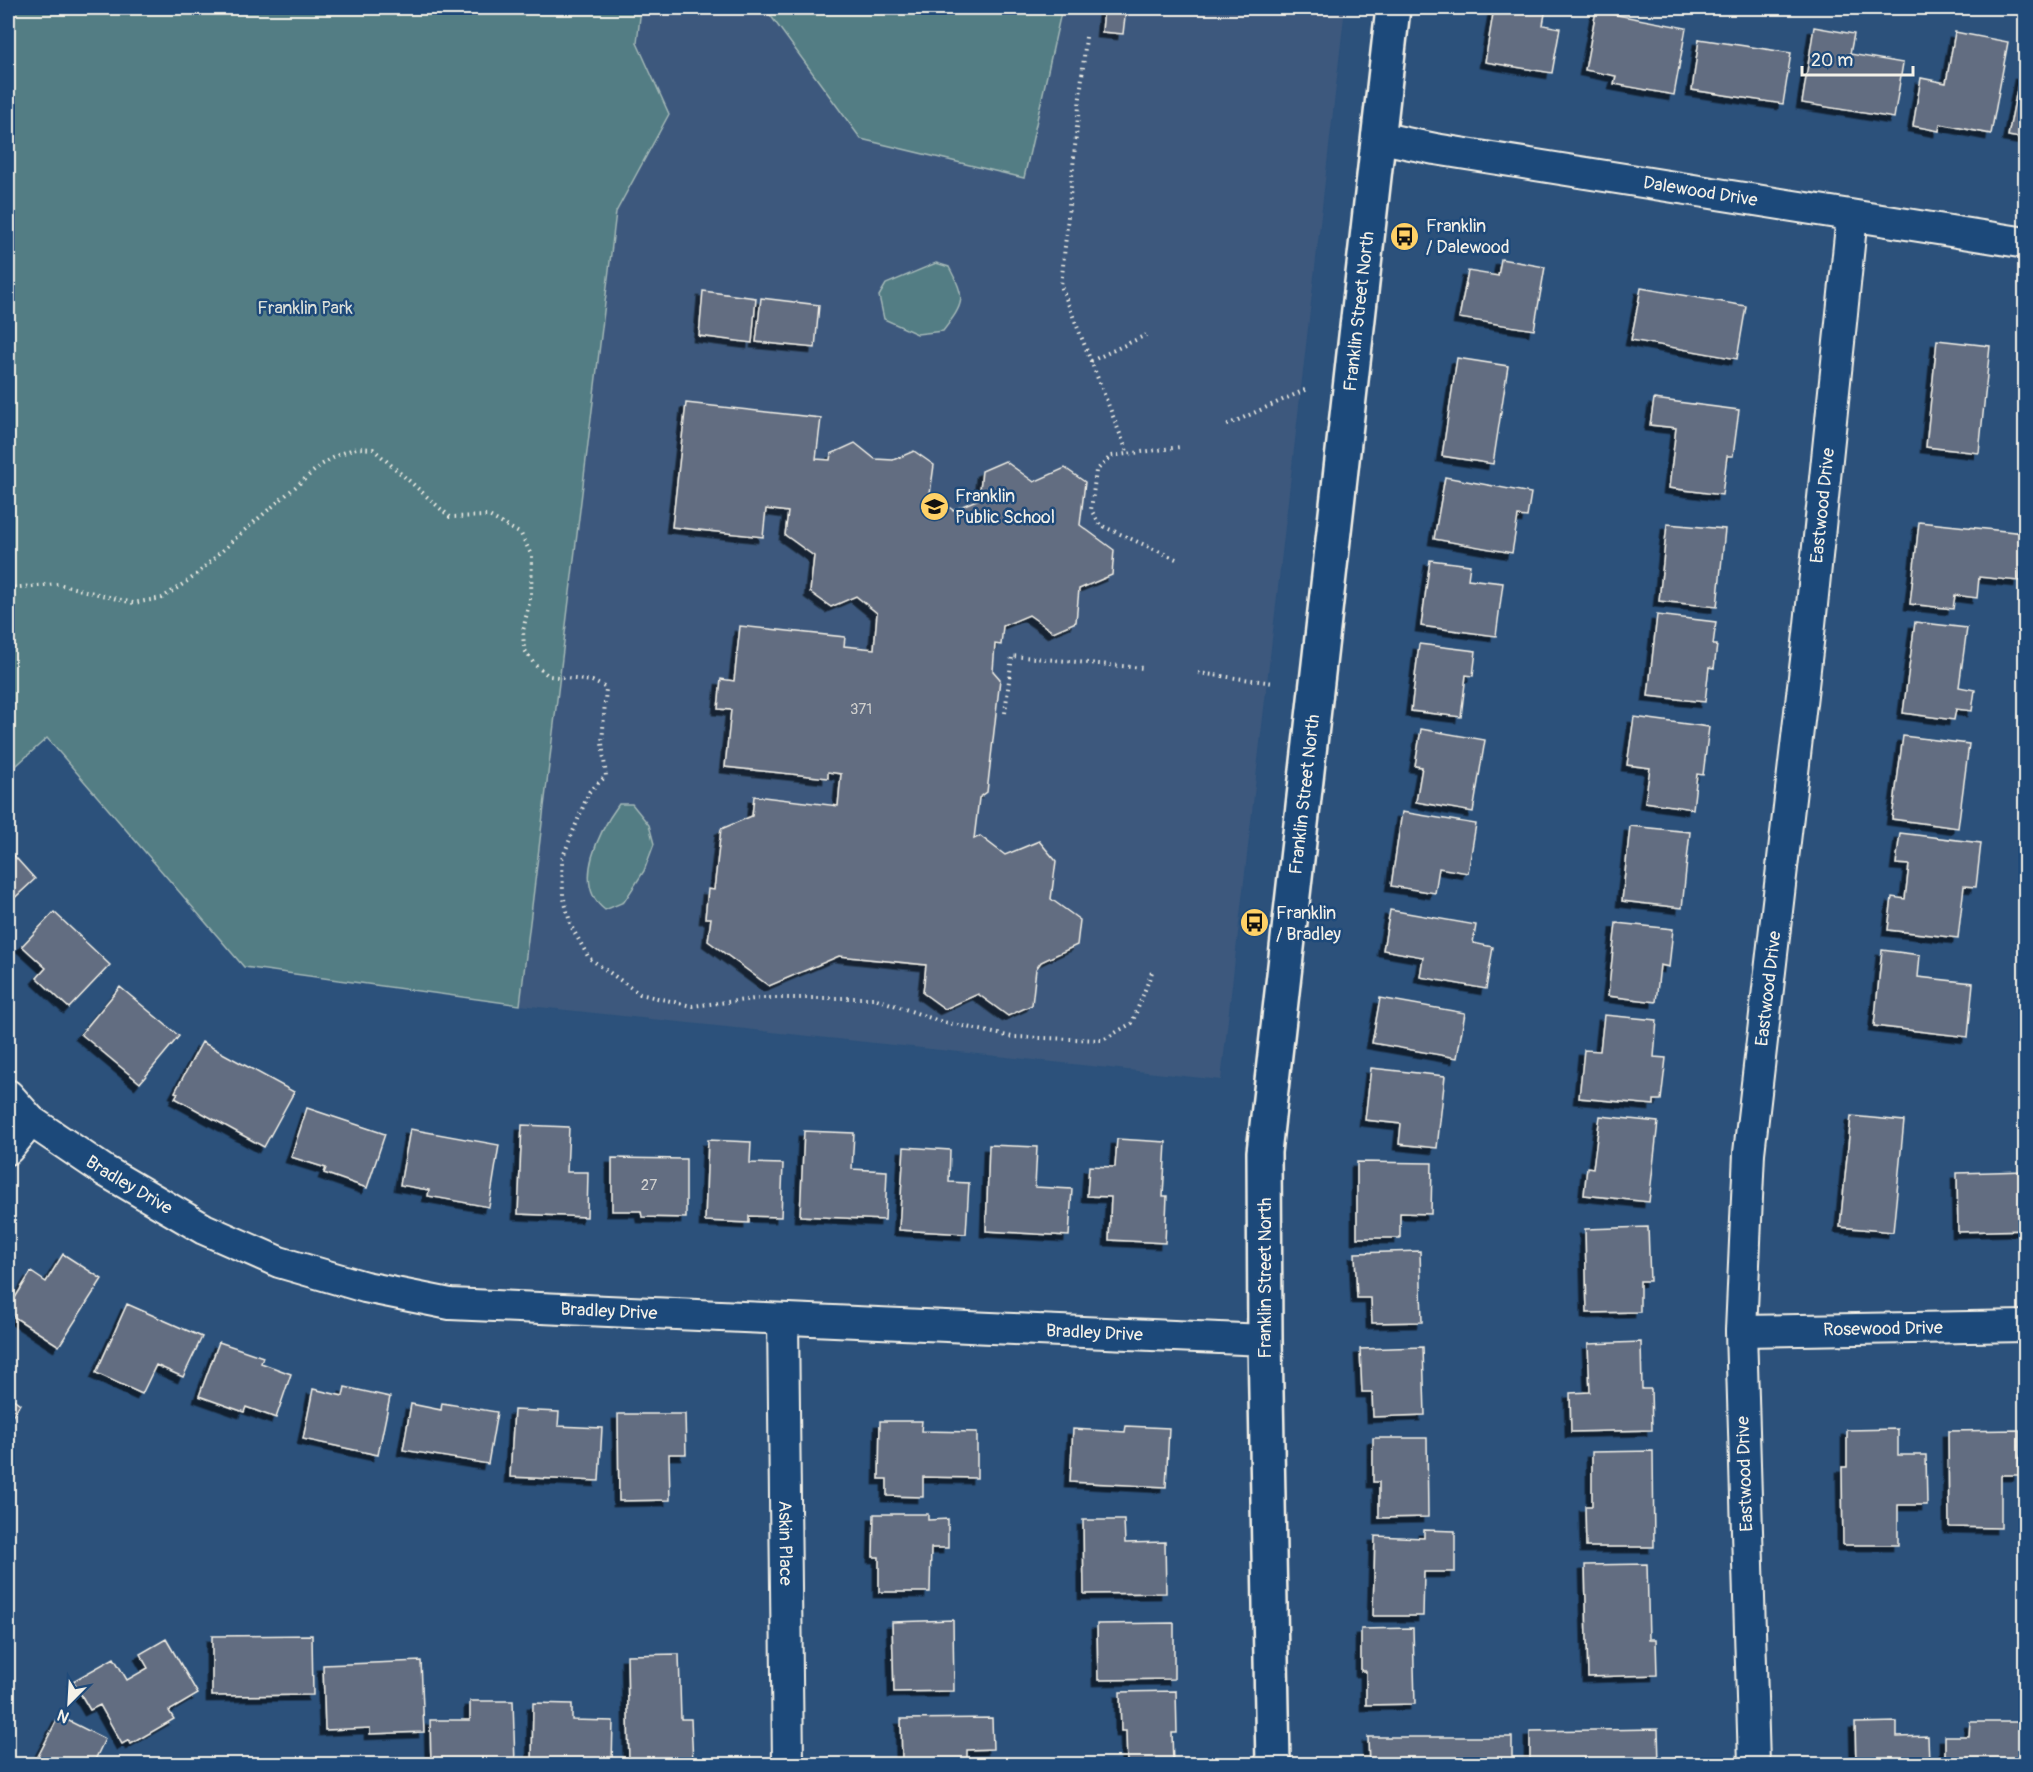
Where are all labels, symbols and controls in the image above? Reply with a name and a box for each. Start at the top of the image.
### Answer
scale bar [1802,39,1913,77]
text: 20 m [1811,49,1853,72]
street label: Dalewood Drive [1642,171,1759,212]
place label: Franklin / Dalewood [1426,215,1510,259]
bus stop icon: Franklin / Dalewood [1389,220,1421,252]
street label: Franklin Street North [1338,230,1379,393]
park label: Franklin Park [257,297,353,320]
street label: Eastwood Drive [1805,447,1840,564]
place label: Franklin Public School [955,485,1055,529]
school or university icon: Franklin Public School [918,490,950,522]
house number: 371 [850,700,872,719]
street label: Franklin Street North [1284,713,1325,876]
place label: Franklin / Bradley [1276,902,1341,946]
bus stop icon: Franklin / Bradley [1239,907,1271,939]
street label: Eastwood Drive [1750,930,1786,1047]
street label: Bradley Drive [82,1150,177,1220]
house number: 27 [641,1176,657,1195]
street label: Franklin Street North [1254,1198,1277,1358]
street label: Bradley Drive [560,1297,658,1325]
street label: Rosewood Drive [1823,1316,1943,1341]
street label: Bradley Drive [1045,1319,1144,1346]
street label: Eastwood Drive [1731,1416,1759,1532]
street label: Askin Place [774,1500,797,1586]
north arrow [39,1673,99,1733]
text: N [54,1704,72,1727]

